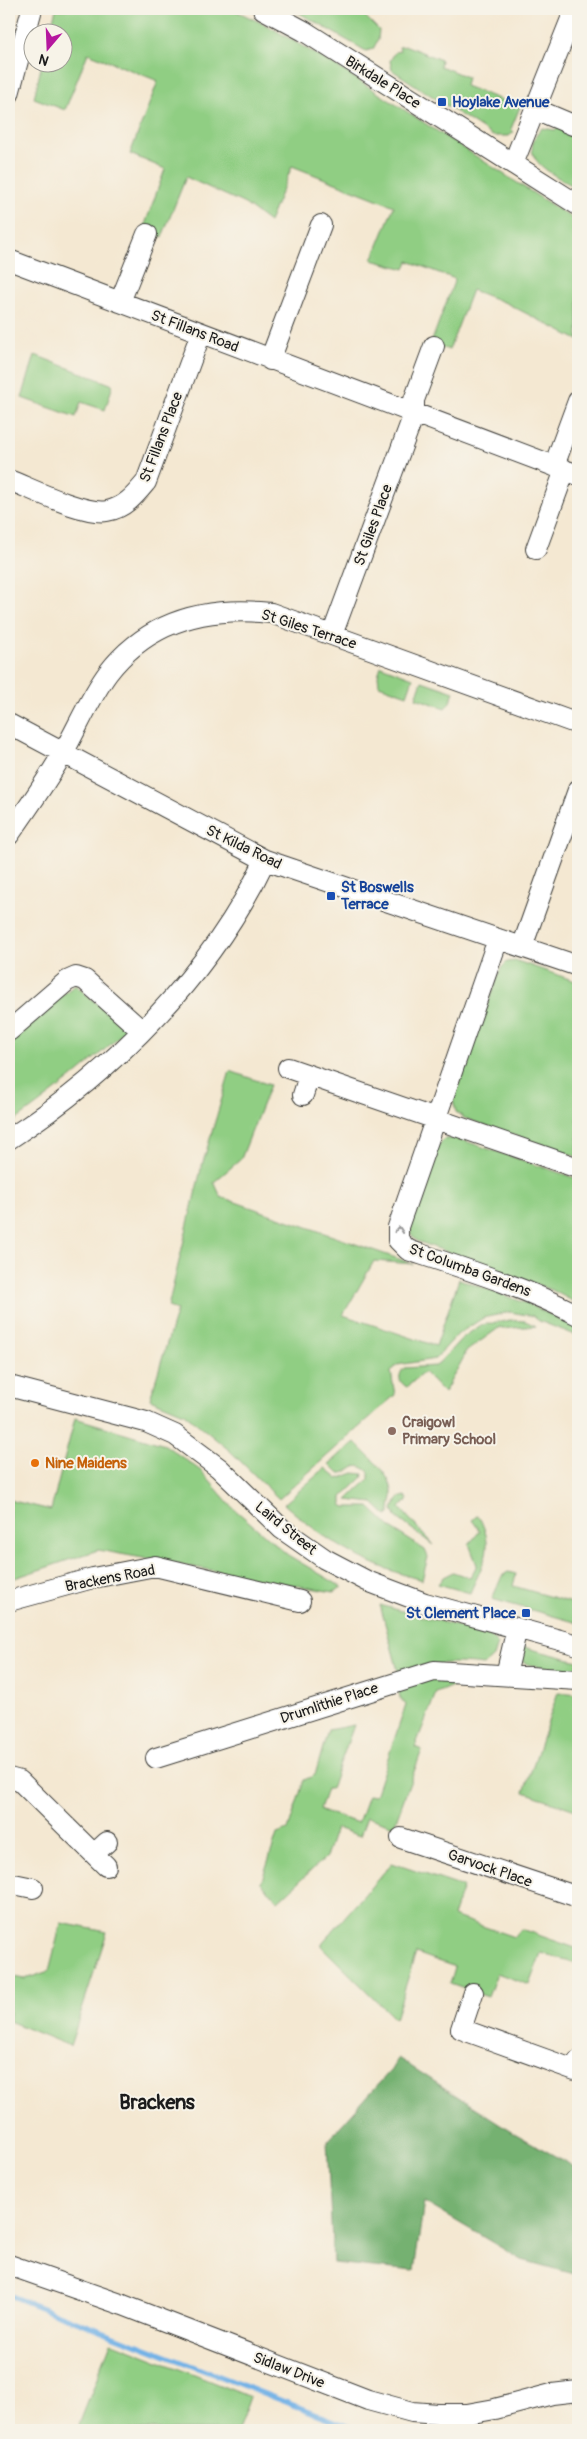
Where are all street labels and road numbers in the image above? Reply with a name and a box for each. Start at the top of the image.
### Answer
street label: Birkdale Place [342,52,424,113]
street label: St Fillans Road [148,306,241,357]
street label: St Fillans Place [136,389,188,485]
street label: St Giles Place [350,481,397,569]
street label: St Giles Terrace [259,605,359,654]
street label: St Kilda Road [203,821,285,874]
street label: St Columba Gardens [406,1240,534,1301]
street label: Laird Street [251,1498,321,1560]
street label: Brackens Road [64,1560,157,1596]
street label: Drumlithie Place [278,1679,381,1728]
street label: Garvock Place [445,1845,535,1892]
street label: Sidlaw Drive [251,2348,328,2393]

